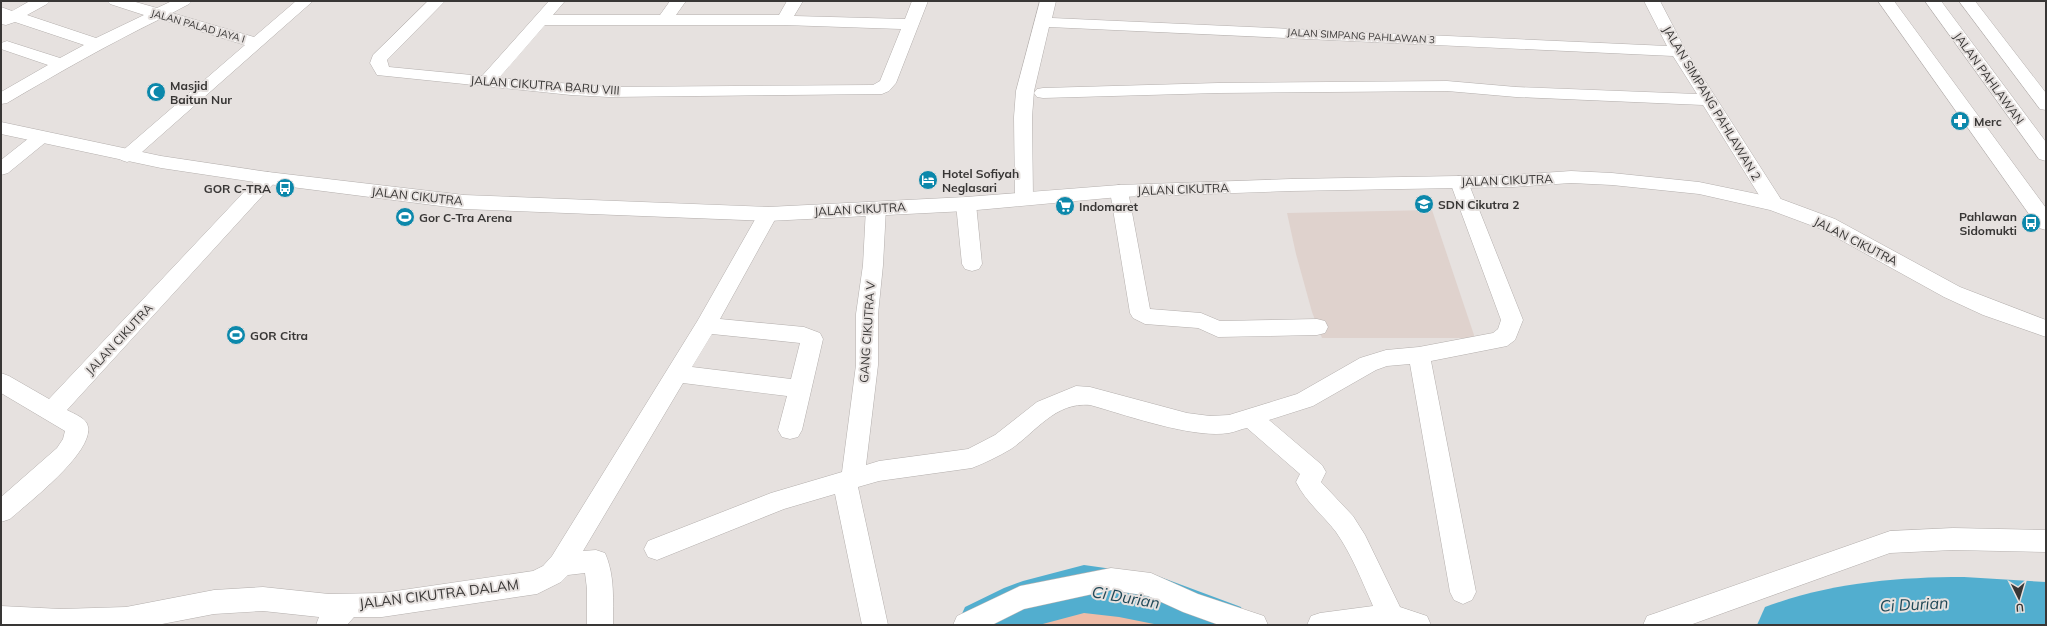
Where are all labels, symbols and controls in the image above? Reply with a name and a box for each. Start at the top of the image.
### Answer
street label: JALAN PALAD JAYA I [150,6,246,46]
street label: JALAN SIMPANG PAHLAWAN 2 [1660,23,1764,183]
street label: JALAN SIMPANG PAHLAWAN 3 [1287,26,1435,46]
street label: JALAN PAHLAWAN [1951,29,2027,127]
street label: JALAN CIKUTRA BARU VIII [470,72,620,98]
place label: Masjid Baitun Nur [170,78,232,107]
mosque icon: Masjid Baitun Nur [145,81,167,103]
pharmacy icon: Merc [1949,110,1971,132]
place label: Merc [1974,114,2002,129]
place label: Hotel Sofiyah Neglasari [942,166,1019,195]
hotel icon: Hotel Sofiyah Neglasari [917,169,939,191]
street label: JALAN CIKUTRA [1461,171,1553,189]
bus stop icon: GOR C-TRA [274,177,296,199]
street label: JALAN CIKUTRA [1137,180,1229,198]
place label: GOR C-TRA [204,181,271,196]
street label: JALAN CIKUTRA [371,184,464,208]
school or university icon: SDN Cikutra 2 [1413,193,1435,215]
supermarket icon: Indomaret [1054,195,1076,217]
place label: SDN Cikutra 2 [1438,197,1520,212]
street label: JALAN CIKUTRA [814,199,906,219]
place label: Indomaret [1079,199,1139,214]
sports icon: Gor C-Tra Arena [394,206,416,228]
place label: Pahlawan Sidomukti [1959,209,2017,238]
place label: Gor C-Tra Arena [419,210,512,225]
bus stop icon: Pahlawan Sidomukti [2020,212,2042,234]
street label: JALAN CIKUTRA [1812,213,1900,269]
street label: GANG CIKUTRA V [856,280,878,383]
street label: JALAN CIKUTRA [82,300,156,378]
sports icon: GOR Citra [225,324,247,346]
place label: GOR Citra [250,328,308,343]
street label: JALAN CIKUTRA DALAM [358,575,520,613]
north arrow [1999,578,2039,618]
water label: Ci Durian [1090,581,1162,613]
water label: Ci Durian [1879,592,1949,616]
text: U [2015,601,2025,615]

